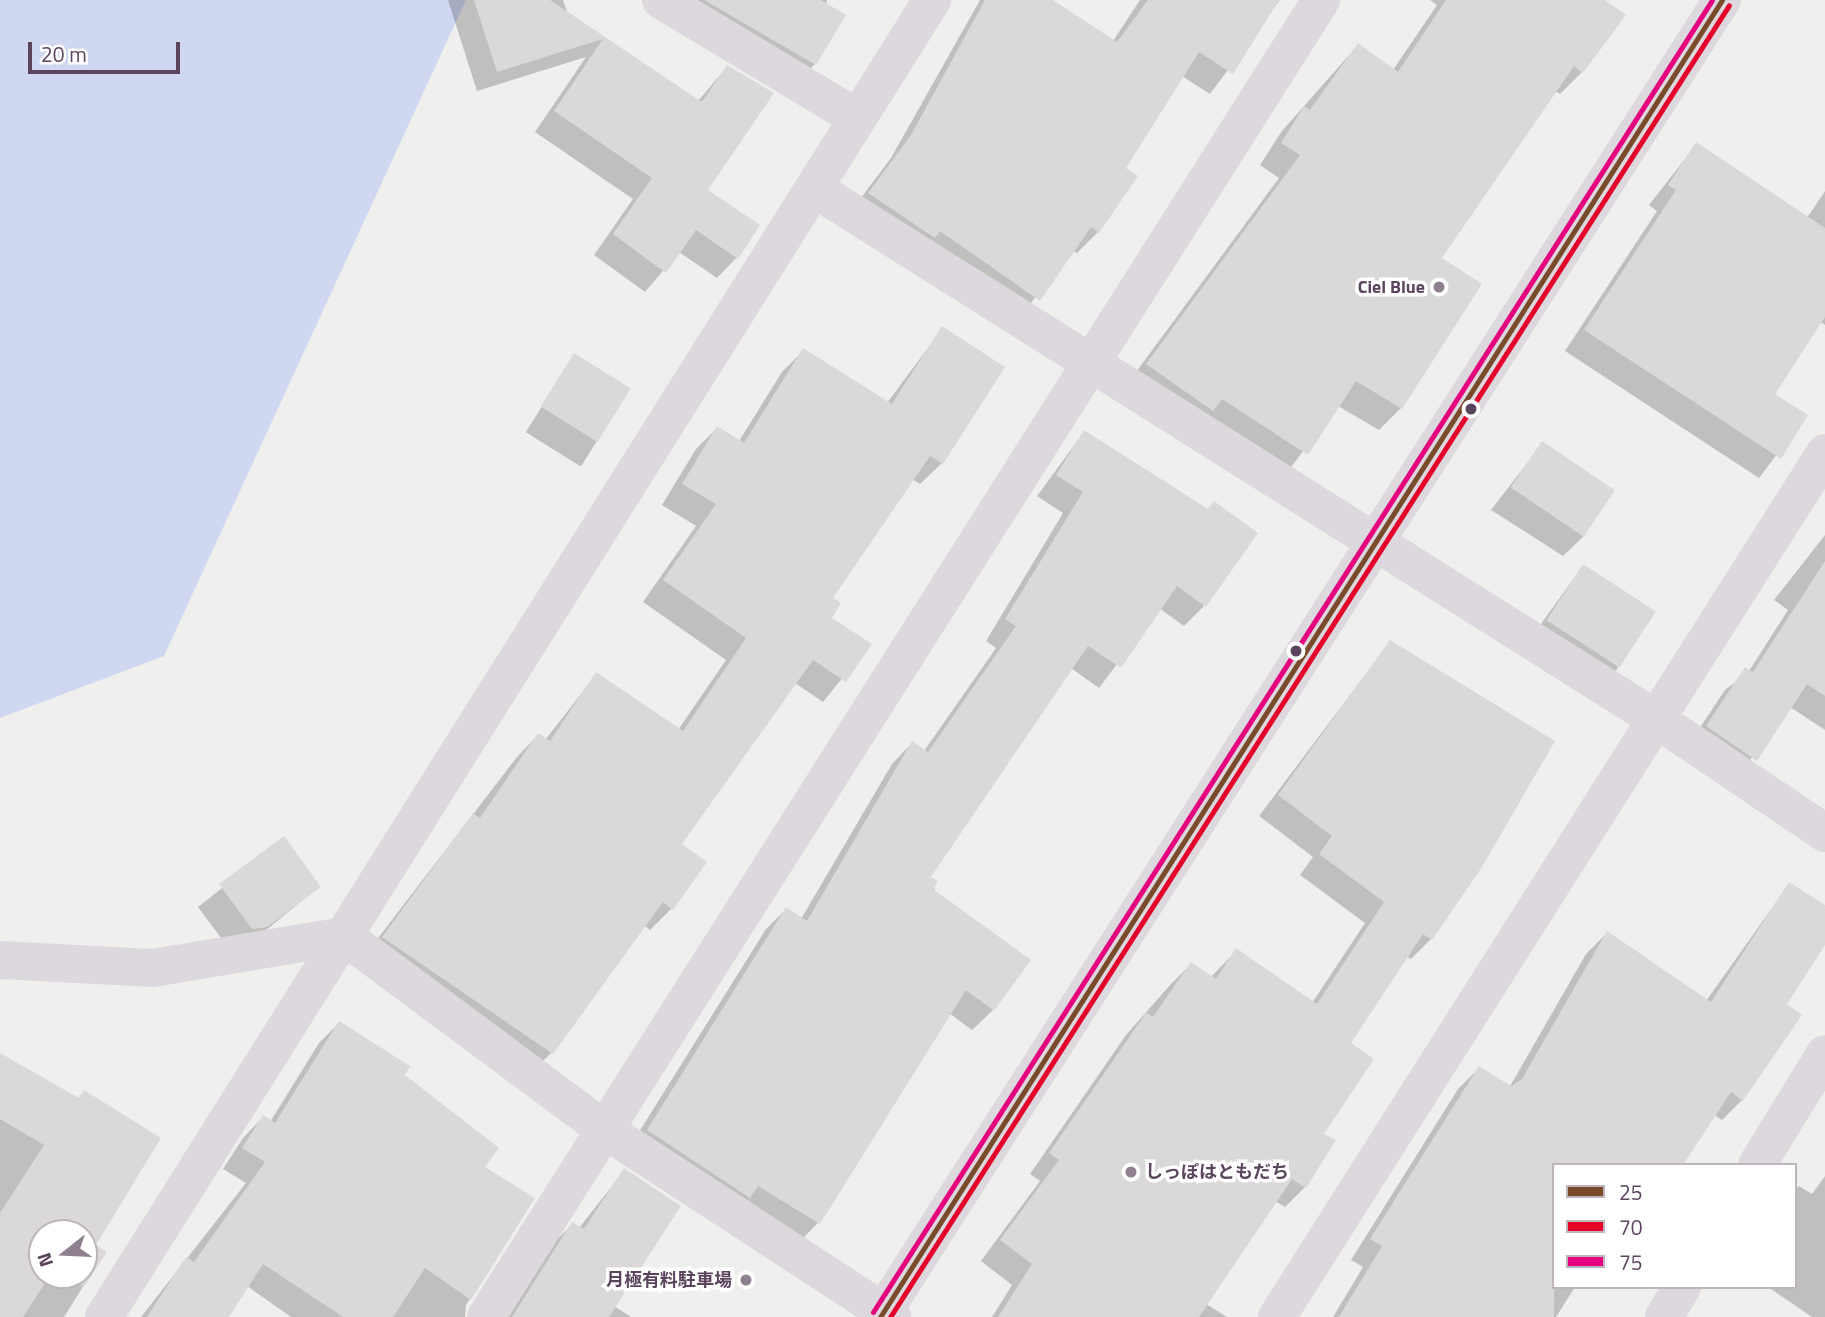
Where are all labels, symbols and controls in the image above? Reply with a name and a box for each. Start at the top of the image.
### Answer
scale bar [32,28,184,72]
text: 20 m [41,38,87,70]
place label: Ciel Blue [1358,276,1425,298]
marker: Ciel Blue [1431,279,1447,295]
unlabelled marker [1464,402,1478,416]
unlabelled marker [1289,644,1303,658]
place label: しっぽはともだち [1145,1161,1289,1183]
legend [1552,1163,1797,1289]
marker: しっぽはともだち [1123,1164,1139,1180]
text: 25 [1619,1176,1643,1208]
text: 70 [1619,1211,1643,1243]
north arrow [28,1219,98,1289]
text: 75 [1619,1246,1643,1278]
text: N [29,1249,60,1271]
place label: 月極有料駐車場 [606,1269,732,1291]
marker: 月極有料駐車場 [738,1272,754,1288]

